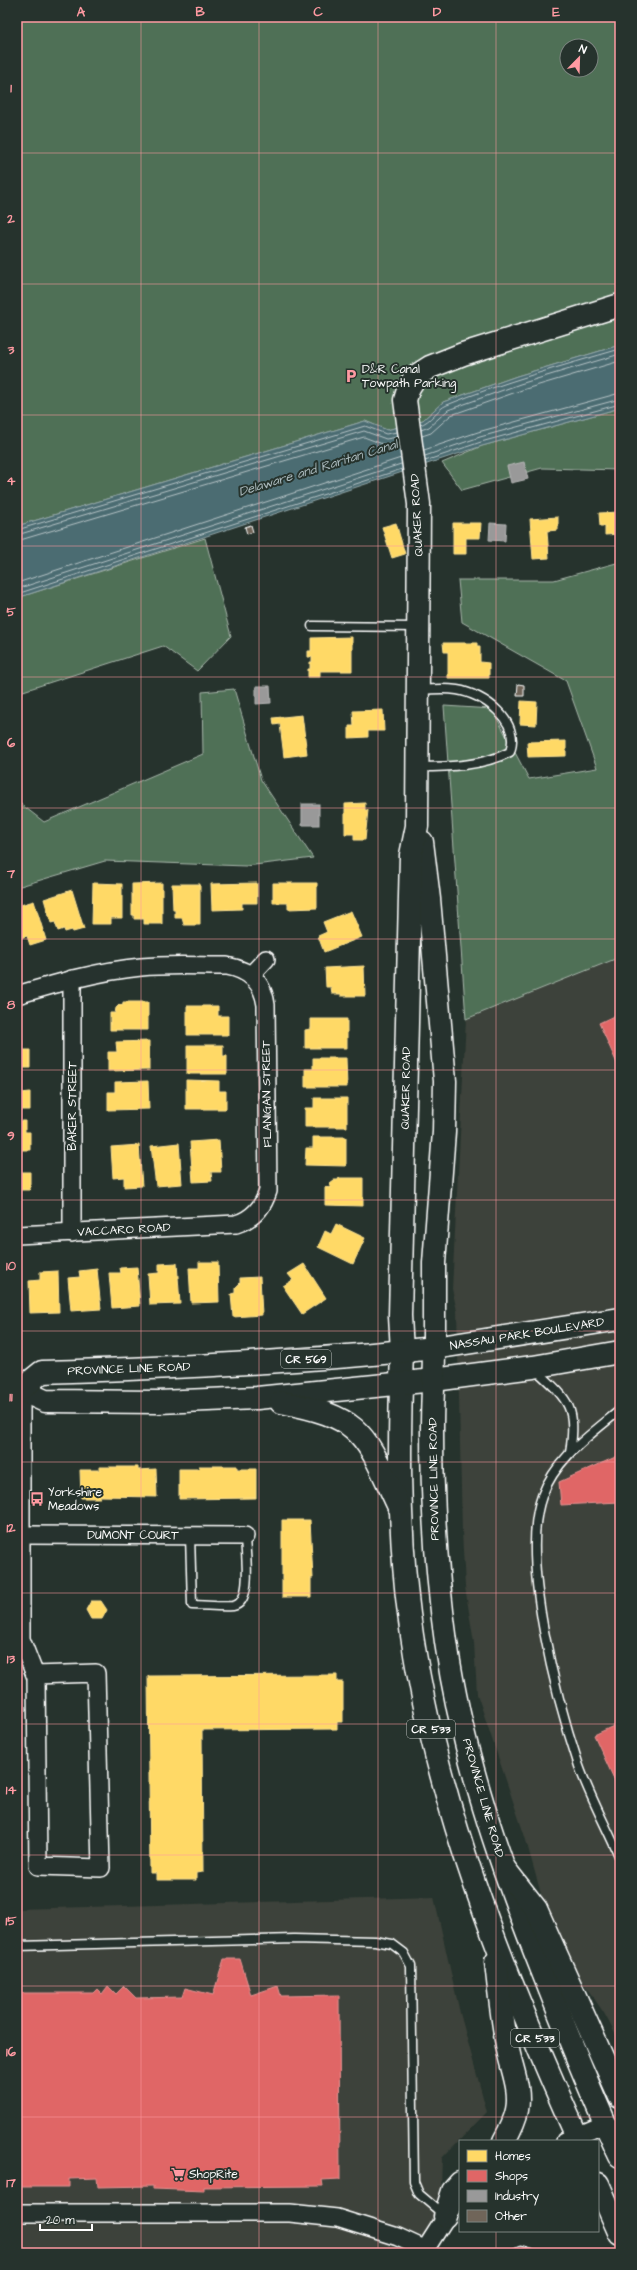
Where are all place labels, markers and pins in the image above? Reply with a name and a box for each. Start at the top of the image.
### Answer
place label: D&R Canal Towpath Parking [362,361,456,393]
parking icon: D&R Canal Towpath Parking [343,368,359,384]
place label: Yorkshire Meadows [48,1484,103,1515]
bus stop icon: Yorkshire Meadows [29,1491,45,1507]
supermarket icon: ShopRite [170,2166,186,2182]
place label: ShopRite [189,2166,238,2183]

